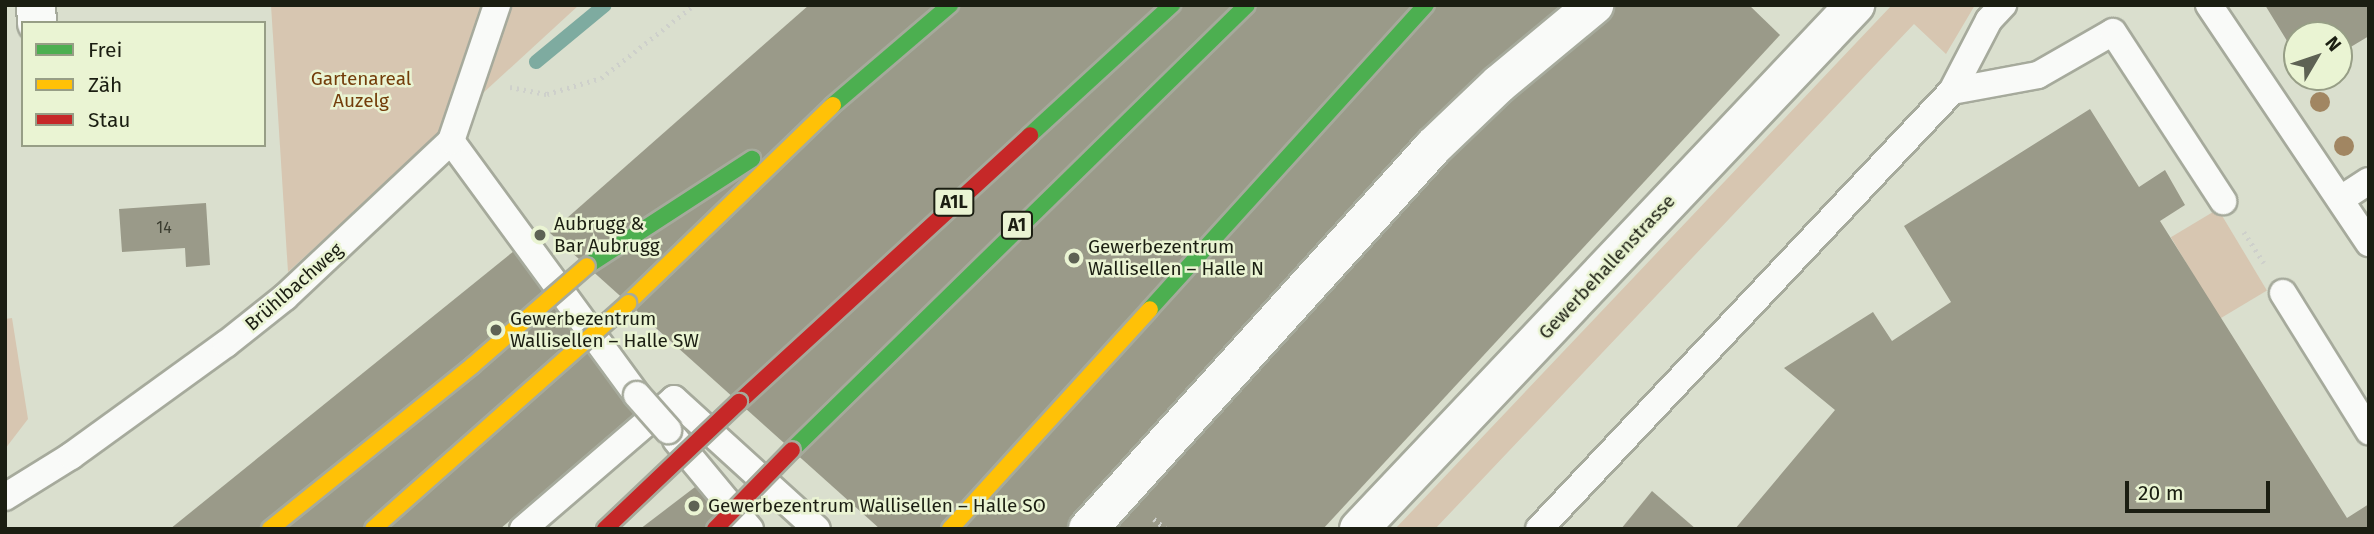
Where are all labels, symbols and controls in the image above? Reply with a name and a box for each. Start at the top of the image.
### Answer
legend [21,21,266,147]
north arrow [2283,21,2353,91]
text: N [2320,32,2346,56]
text: Frei [88,37,122,63]
park label: Gartenareal Auzelg [311,68,411,112]
text: Zäh [88,72,122,98]
text: Stau [88,107,131,133]
road number: A1L [933,188,975,216]
street label: Gewerbehallenstrasse [1534,190,1680,344]
road number: A1 [1000,210,1034,240]
place label: Aubrugg & Bar Aubrugg [554,213,660,257]
house number: 14 [156,218,172,238]
marker: Aubrugg & Bar Aubrugg [532,227,548,243]
place label: Gewerbezentrum Wallisellen – Halle N [1088,236,1264,280]
street label: Brühlbachweg [240,238,348,336]
marker: Gewerbezentrum Wallisellen – Halle N [1066,250,1082,266]
place label: Gewerbezentrum Wallisellen – Halle SW [510,308,699,352]
marker: Gewerbezentrum Wallisellen – Halle SW [488,322,504,338]
scale bar [2129,468,2274,512]
text: 20 m [2138,480,2184,506]
place label: Gewerbezentrum Wallisellen – Halle SO [708,495,1046,517]
marker: Gewerbezentrum Wallisellen – Halle SO [686,498,702,514]

